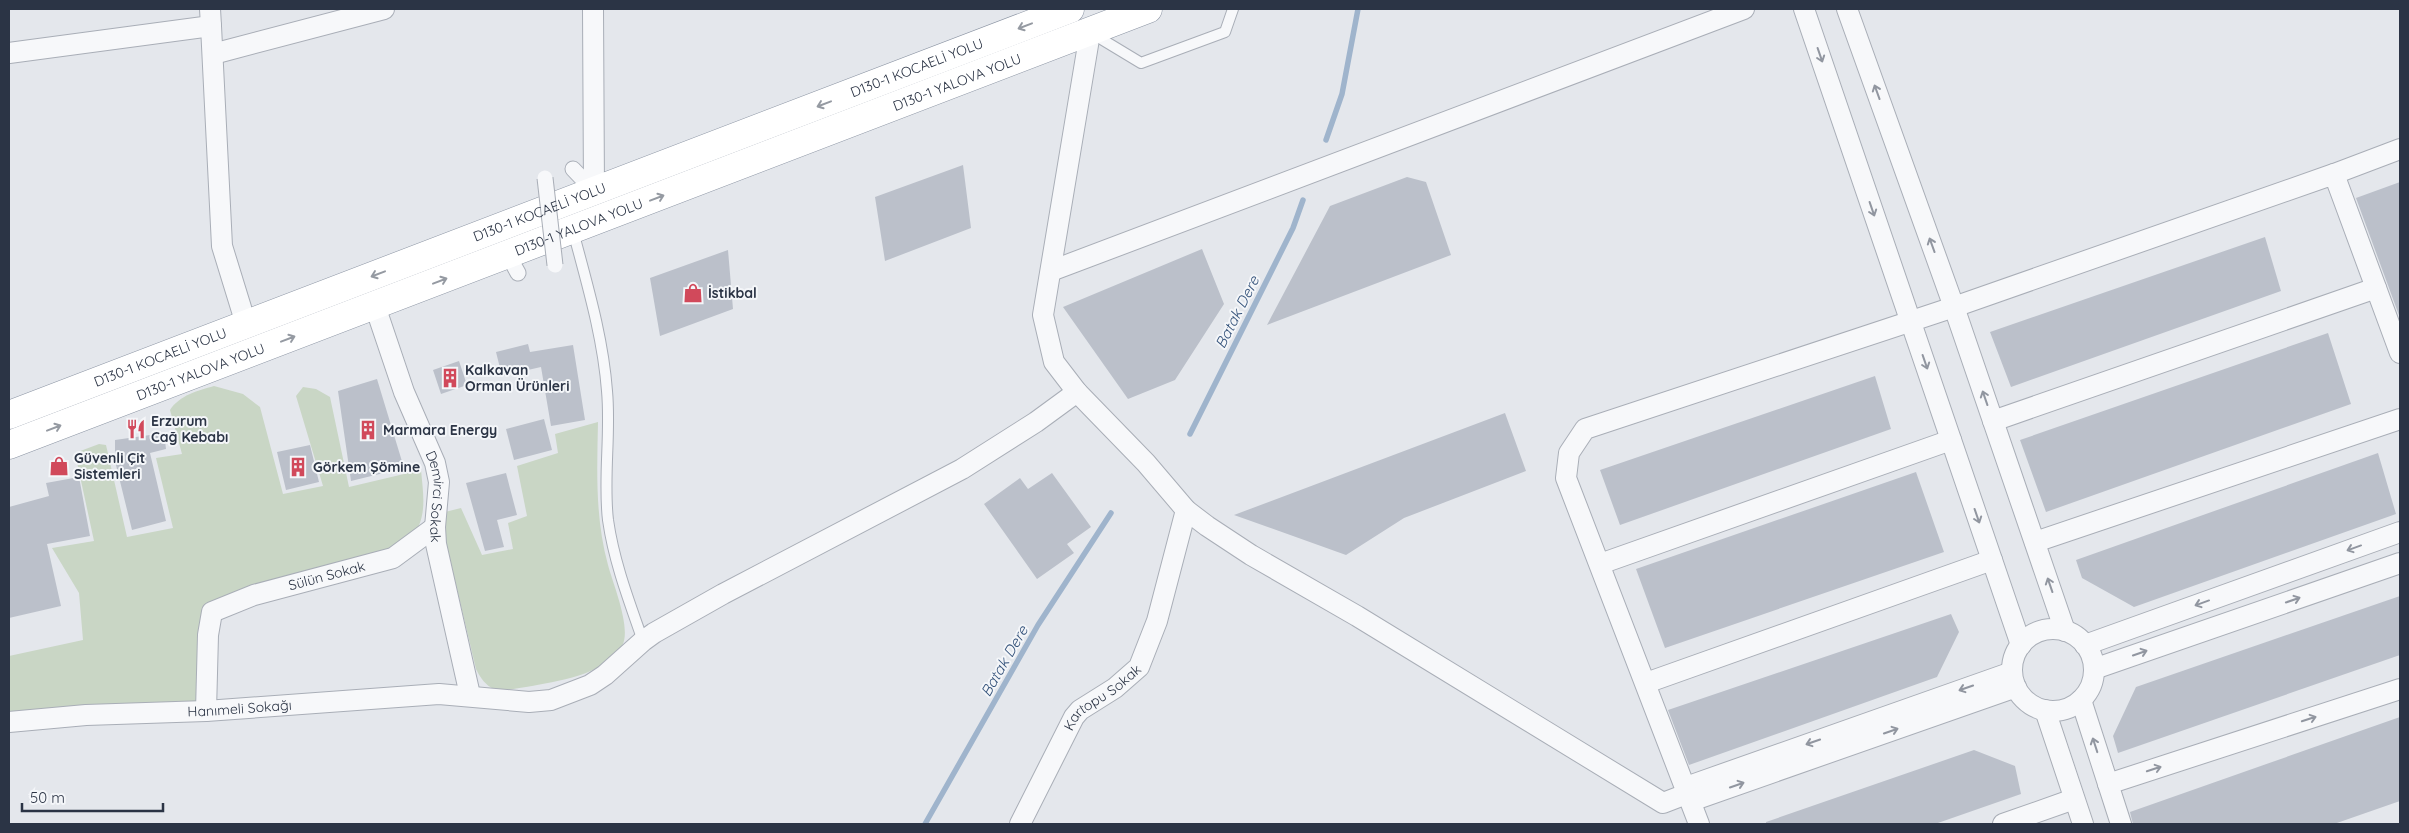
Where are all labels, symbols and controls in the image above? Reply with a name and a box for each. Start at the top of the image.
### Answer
one-way arrow [1018,22,1033,32]
street label: D130-1 KOCAELİ YOLU [848,34,986,101]
one-way arrow [1815,47,1825,63]
street label: D130-1 YALOVA YOLU [890,49,1024,115]
one-way arrow [1871,84,1881,100]
one-way arrow [817,100,833,109]
street label: D130-1 KOCAELİ YOLU [471,178,608,246]
one-way arrow [649,193,664,202]
street label: D130-1 YALOVA YOLU [512,194,645,260]
one-way arrow [1868,200,1877,216]
one-way arrow [1927,237,1936,253]
one-way arrow [371,270,386,279]
water label: Batak Dere [1211,272,1264,351]
one-way arrow [432,276,447,285]
shop icon: İstikbal [682,282,704,304]
place label: İstikbal [708,284,757,302]
street label: D130-1 KOCAELİ YOLU [91,324,229,391]
one-way arrow [280,334,295,343]
street label: D130-1 YALOVA YOLU [134,339,267,404]
one-way arrow [1920,354,1930,370]
place label: Kalkavan Orman Ürünleri [465,361,569,395]
building icon: Kalkavan Orman Ürünleri [439,367,461,389]
one-way arrow [1980,390,1990,406]
place label: Erzurum Cağ Kebabı [151,412,228,446]
restaurant icon: Erzurum Cağ Kebabı [125,418,147,440]
building icon: Marmara Energy [357,419,379,441]
place label: Marmara Energy [383,421,497,439]
one-way arrow [46,423,61,432]
street label: Demirci Sokak [422,448,448,543]
place label: Güvenli Çit Sistemleri [74,449,145,483]
shop icon: Güvenli Çit Sistemleri [48,455,70,477]
building icon: Görkem Şömine [287,456,309,478]
place label: Görkem Şömine [313,458,420,476]
one-way arrow [1973,508,1982,524]
one-way arrow [2347,544,2363,553]
street label: Sülün Sokak [286,557,367,594]
one-way arrow [2044,577,2054,593]
one-way arrow [2285,595,2301,604]
one-way arrow [2194,599,2210,608]
water label: Batak Dere [976,622,1032,700]
one-way arrow [2132,648,2148,658]
street label: Kartopu Sokak [1060,660,1145,734]
one-way arrow [1959,684,1974,693]
street label: Hanımeli Sokağı [187,696,292,721]
one-way arrow [2301,714,2316,723]
one-way arrow [1882,726,1898,735]
one-way arrow [2090,737,2100,753]
one-way arrow [1805,738,1821,747]
one-way arrow [2146,764,2162,774]
scale bar [22,780,164,812]
one-way arrow [1729,780,1745,789]
text: 50 m [30,788,65,807]

